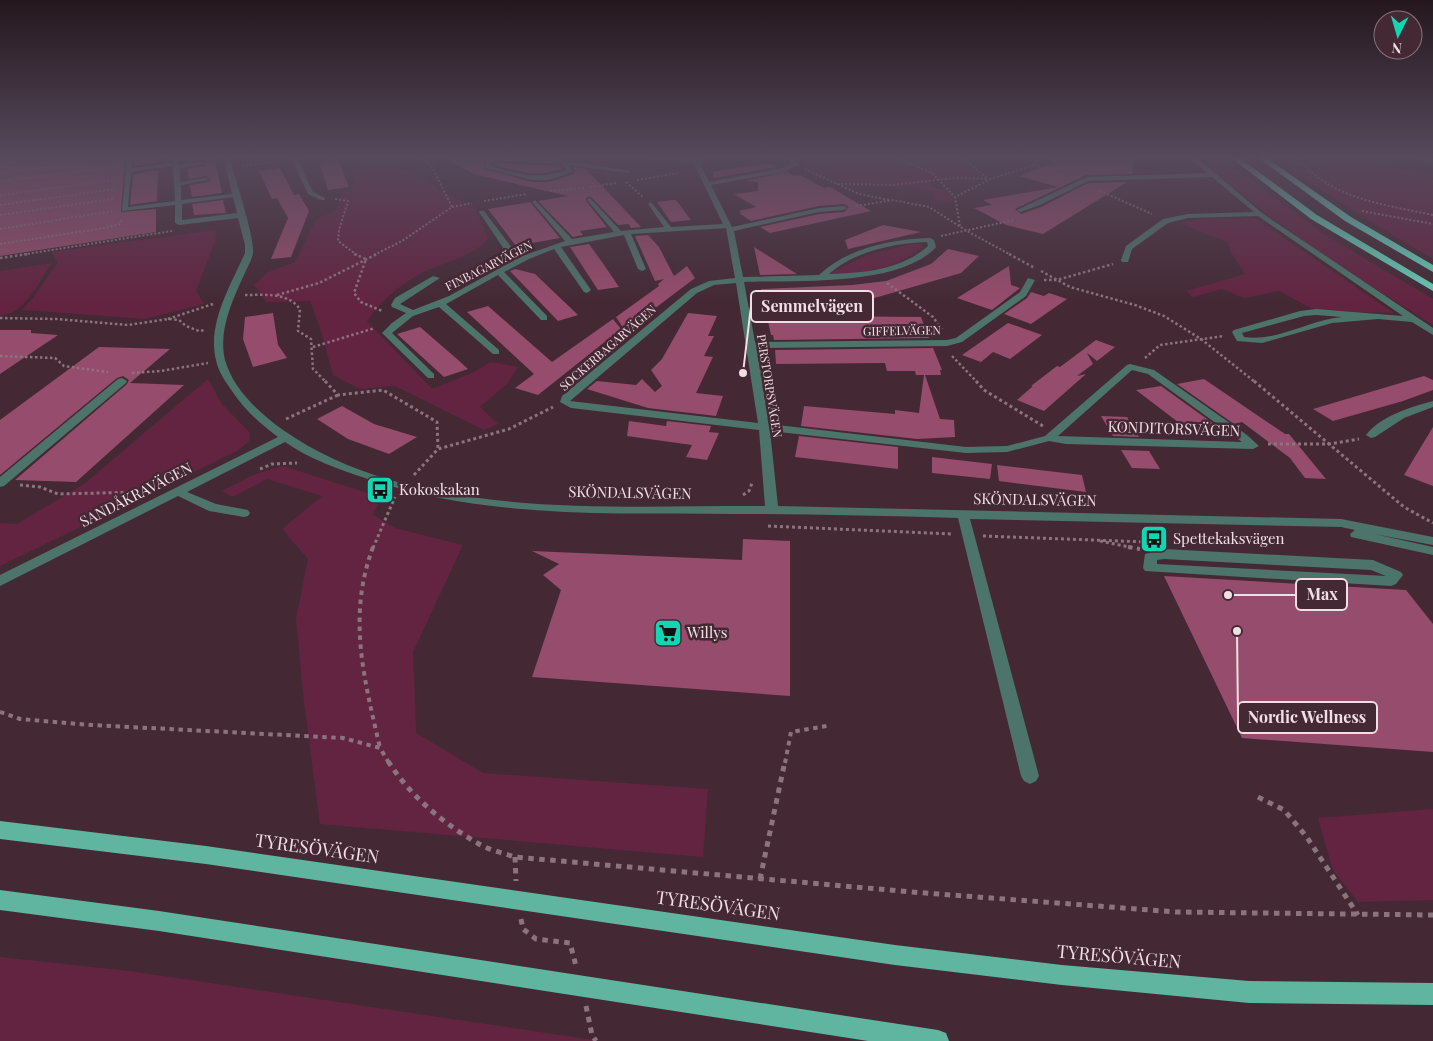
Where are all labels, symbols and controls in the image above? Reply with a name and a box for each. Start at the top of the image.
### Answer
north arrow [1373,10,1423,60]
text: N [1391,39,1403,58]
street label: FINBAGARVÄGEN [442,236,535,294]
callout: Semmelvägen [751,291,873,322]
text: Semmelvägen [761,295,863,316]
street label: SOCKERBAGARVÄGEN [556,300,659,394]
street label: GIFFELVÄGEN [863,321,942,339]
street label: PERSTORPSVÄGEN [754,333,786,439]
street label: KONDITORSVÄGEN [1107,416,1241,440]
street label: SANDÅKRAVÄGEN [76,457,196,531]
bus stop icon: Kokoskakan [365,475,395,505]
place label: Kokoskakan [399,479,480,499]
street label: SKÖNDALSVÄGEN [568,481,692,503]
street label: SKÖNDALSVÄGEN [973,488,1097,510]
bus stop icon: Spettekaksvägen [1139,524,1169,554]
place label: Spettekaksvägen [1173,528,1285,548]
callout: Max [1296,579,1347,610]
text: Max [1306,583,1338,604]
supermarket icon: Willys [653,618,683,648]
place label: Willys [686,622,727,642]
callout: Nordic Wellness [1238,702,1377,733]
text: Nordic Wellness [1248,706,1366,727]
street label: TYRESÖVÄGEN [254,827,381,869]
street label: TYRESÖVÄGEN [655,884,782,926]
street label: TYRESÖVÄGEN [1056,939,1183,973]

